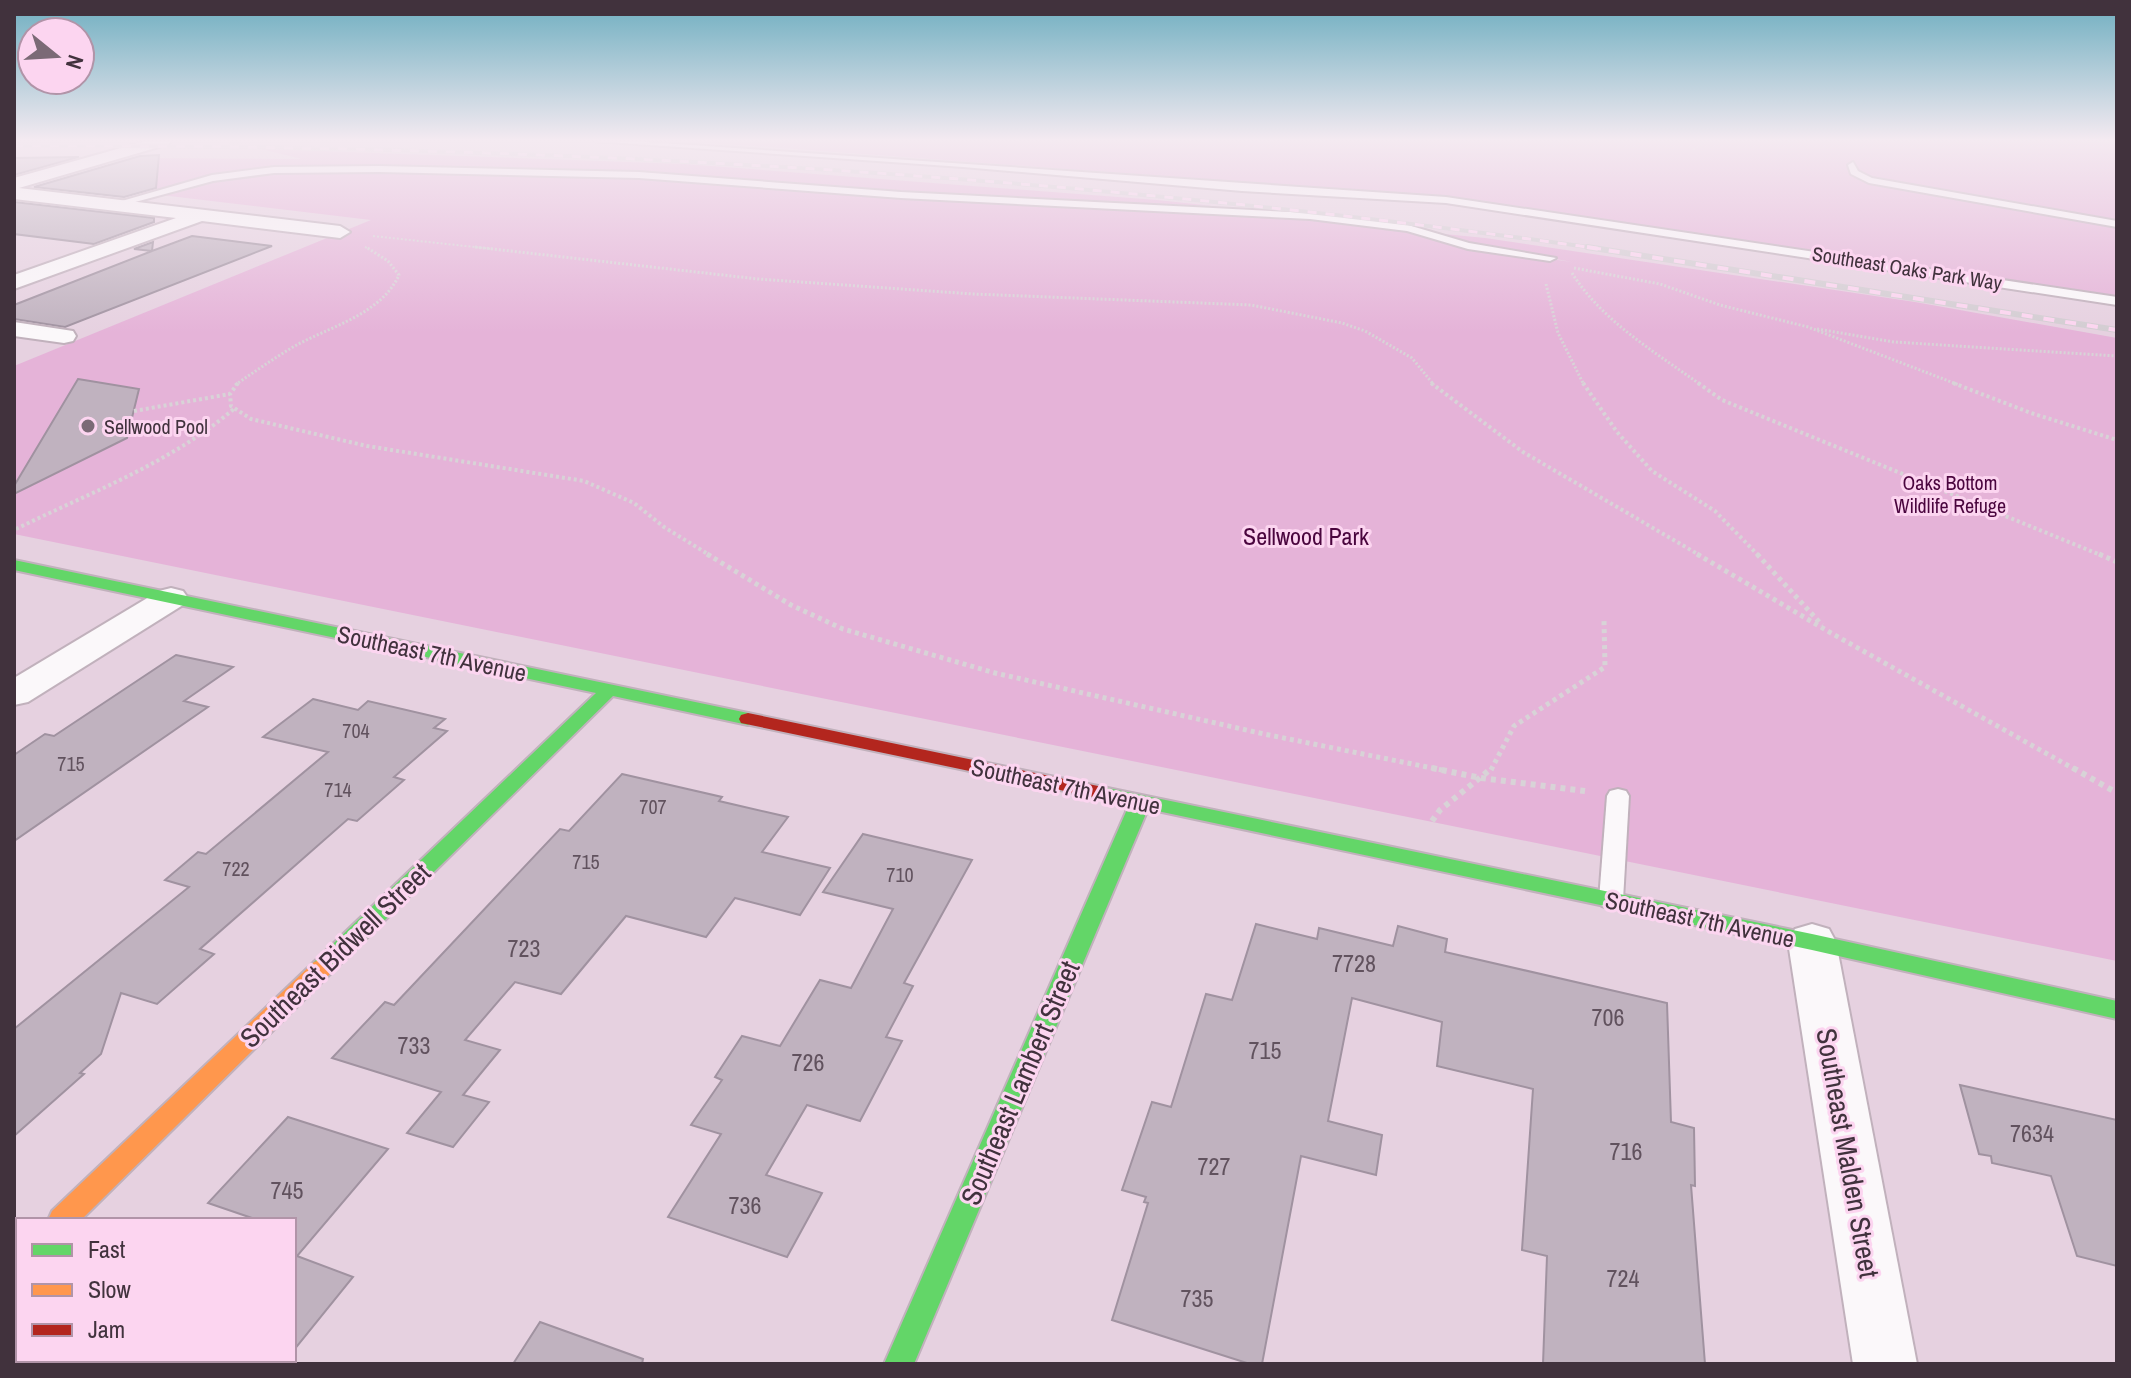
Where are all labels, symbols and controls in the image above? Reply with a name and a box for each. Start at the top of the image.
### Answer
north arrow [16,16,96,96]
text: N [59,51,91,73]
street label: Southeast Oaks Park Way [1810,240,2005,296]
place label: Sellwood Pool [104,413,208,440]
marker: Sellwood Pool [79,417,97,435]
park label: Oaks Bottom Wildlife Refuge [1894,469,2006,519]
park label: Sellwood Park [1243,520,1369,552]
street label: Southeast 7th Avenue [335,617,529,689]
house number: 704 [342,717,370,744]
house number: 715 [57,750,85,777]
street label: Southeast 7th Avenue [969,750,1163,822]
house number: 714 [324,776,352,803]
house number: 707 [639,793,667,820]
house number: 715 [572,848,600,875]
street label: Southeast Bidwell Street [231,854,439,1056]
house number: 722 [222,855,250,882]
house number: 710 [886,861,914,888]
street label: Southeast 7th Avenue [1603,883,1797,955]
house number: 723 [508,932,540,964]
house number: 7728 [1332,947,1376,979]
street label: Southeast Lambert Street [951,955,1089,1211]
house number: 706 [1592,1001,1624,1033]
street label: Southeast Malden Street [1807,1025,1889,1281]
house number: 733 [398,1029,430,1061]
house number: 715 [1249,1034,1281,1066]
house number: 726 [792,1046,824,1078]
house number: 7634 [2010,1117,2054,1149]
house number: 716 [1610,1135,1642,1167]
house number: 727 [1198,1150,1230,1182]
house number: 745 [271,1174,303,1206]
house number: 736 [729,1189,761,1221]
legend [16,1218,296,1362]
text: Fast [88,1233,126,1265]
house number: 724 [1607,1262,1639,1294]
text: Slow [88,1273,131,1305]
house number: 735 [1181,1282,1213,1314]
text: Jam [88,1313,125,1345]

